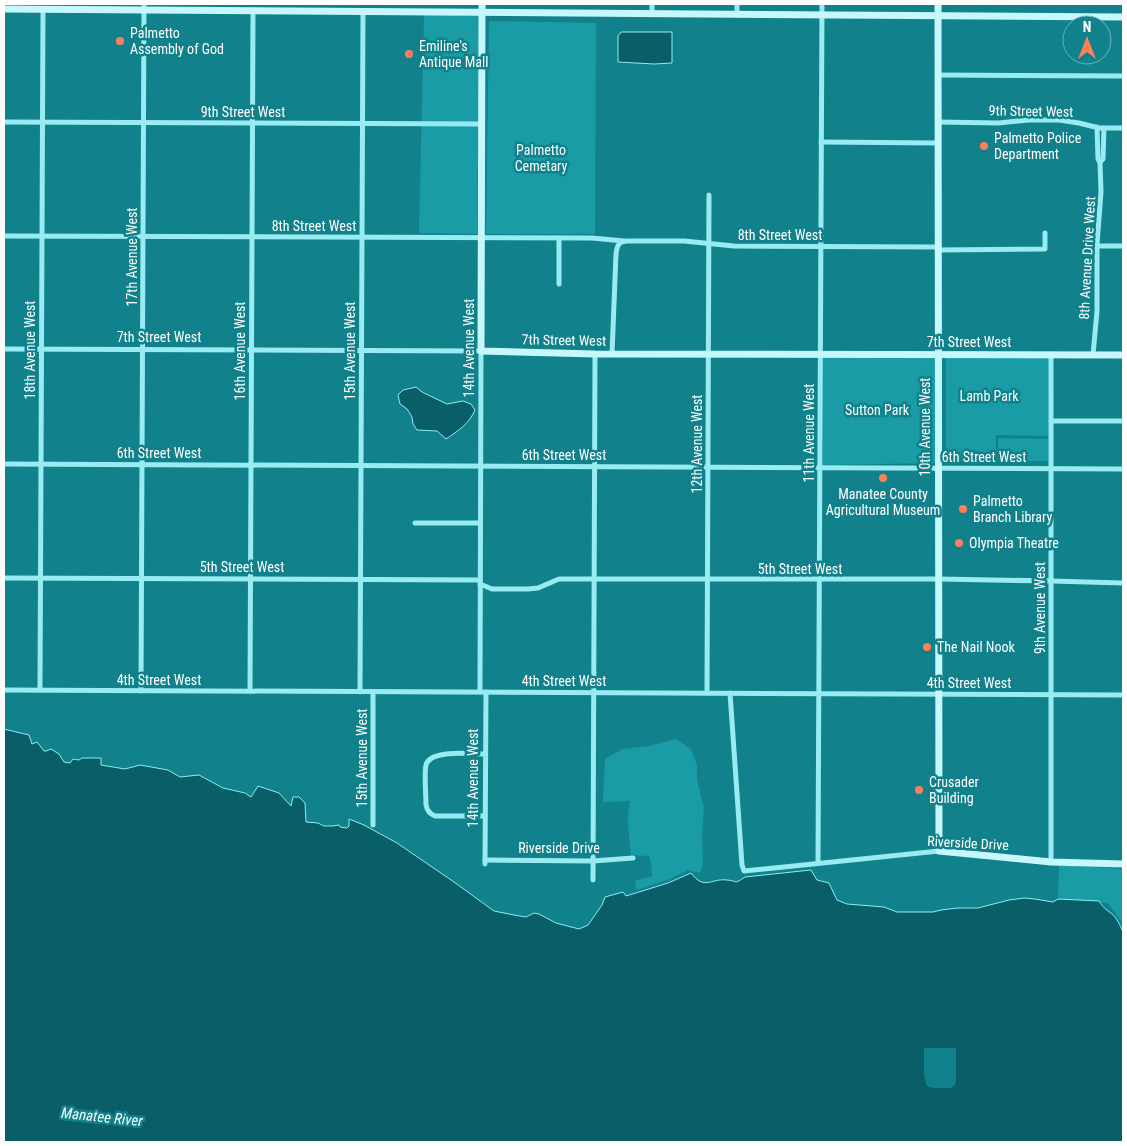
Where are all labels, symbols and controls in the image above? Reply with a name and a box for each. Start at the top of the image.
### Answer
north arrow [1062,15,1112,65]
text: N [1083,19,1091,35]
place label: Palmetto Assembly of God [130,25,224,57]
marker: Palmetto Assembly of God [114,35,126,47]
place label: Emiline's Antique Mall [419,38,488,70]
marker: Emiline's Antique Mall [403,48,415,60]
street label: 9th Street West [989,102,1073,120]
street label: 9th Street West [201,104,285,120]
place label: Palmetto Police Department [994,130,1082,162]
marker: Palmetto Police Department [978,140,990,152]
park label: Palmetto Cemetary [515,142,568,174]
street label: 8th Avenue Drive West [1076,196,1098,320]
street label: 17th Avenue West [124,208,140,307]
street label: 8th Street West [272,218,356,234]
street label: 8th Street West [738,227,822,243]
street label: 14th Avenue West [461,299,477,398]
street label: 18th Avenue West [22,301,38,400]
street label: 16th Avenue West [232,302,248,401]
street label: 15th Avenue West [342,302,358,401]
street label: 7th Street West [117,329,201,345]
street label: 7th Street West [522,331,606,349]
street label: 7th Street West [927,334,1011,350]
street label: 10th Avenue West [917,378,933,477]
street label: 11th Avenue West [801,384,817,483]
park label: Lamb Park [960,388,1019,404]
street label: 12th Avenue West [689,395,705,494]
park label: Sutton Park [845,402,910,418]
street label: 6th Street West [117,445,201,461]
street label: 6th Street West [522,447,606,463]
street label: 6th Street West [942,449,1026,465]
marker: Manatee County Agricultural Museum [877,472,889,484]
place label: Manatee County Agricultural Museum [826,486,940,518]
place label: Palmetto Branch Library [973,493,1052,525]
marker: Palmetto Branch Library [957,503,969,515]
place label: Olympia Theatre [969,535,1059,551]
marker: Olympia Theatre [953,537,965,549]
street label: 5th Street West [200,559,284,575]
street label: 5th Street West [758,561,842,577]
street label: 9th Avenue West [1032,562,1048,654]
place label: The Nail Nook [937,639,1016,655]
marker: The Nail Nook [921,641,933,653]
street label: 4th Street West [117,672,201,688]
street label: 4th Street West [522,673,606,689]
street label: 4th Street West [927,675,1011,691]
street label: 15th Avenue West [354,709,370,808]
street label: 14th Avenue West [465,729,481,828]
place label: Crusader Building [929,774,979,806]
marker: Crusader Building [913,784,925,796]
street label: Riverside Drive [927,833,1010,853]
street label: Riverside Drive [518,840,600,856]
water label: Manatee River [60,1104,144,1130]

